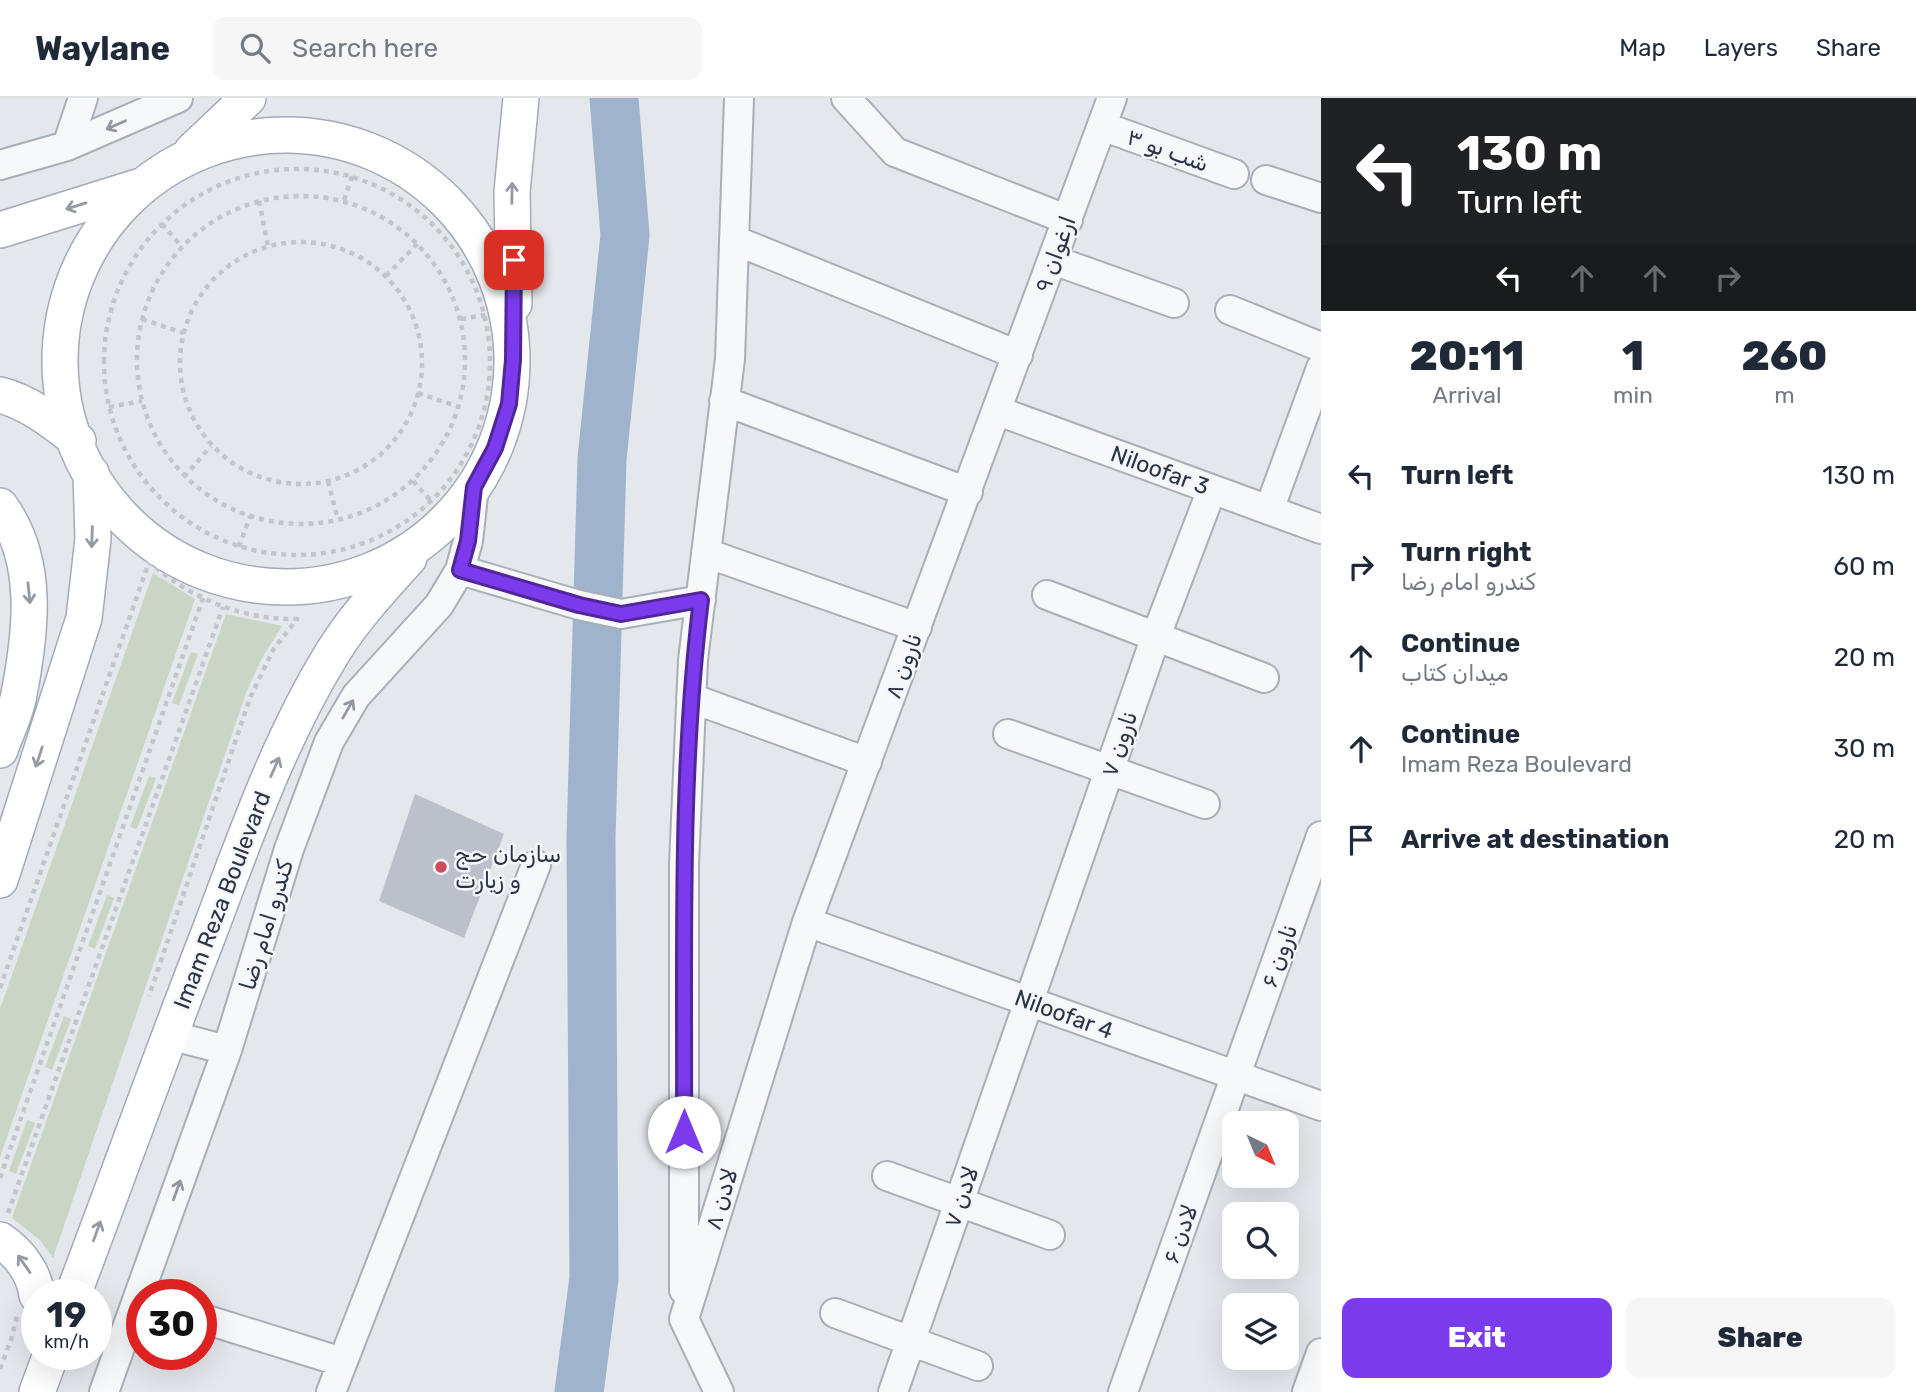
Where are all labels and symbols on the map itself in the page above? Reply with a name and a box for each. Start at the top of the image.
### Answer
one-way arrow [105,119,127,132]
street label: شب بو ۳ [1123,122,1213,178]
one-way arrow [506,182,519,205]
one-way arrow [65,201,87,214]
street label: ارغوان ۹ [1028,212,1082,296]
pin [484,230,544,290]
street label: Niloofar 3 [1107,439,1213,501]
one-way arrow [86,526,99,549]
one-way arrow [23,581,36,604]
street label: نارون ۸ [878,630,928,702]
one-way arrow [341,700,355,720]
street label: نارون ۷ [1095,708,1143,780]
one-way arrow [32,746,45,768]
one-way arrow [269,757,282,778]
street label: Imam Reza Boulevard [168,787,276,1013]
place label: سازمان حج و زیارت [455,840,561,894]
street label: کندرو امام رضا [233,856,300,994]
marker: سازمان حج و زیارت [433,859,449,875]
street label: نارون ۶ [1255,921,1303,991]
street label: Niloofar 4 [1011,983,1117,1045]
position arrow [647,1095,721,1169]
north arrow [1222,1111,1298,1188]
street label: لادن ۷ [938,1163,984,1231]
street label: لادن ۸ [698,1165,744,1233]
one-way arrow [172,1179,184,1201]
street label: لادن ۶ [1156,1201,1204,1267]
one-way arrow [92,1220,104,1242]
one-way arrow [17,1255,31,1274]
speed limit sign: 30 [126,1279,217,1370]

